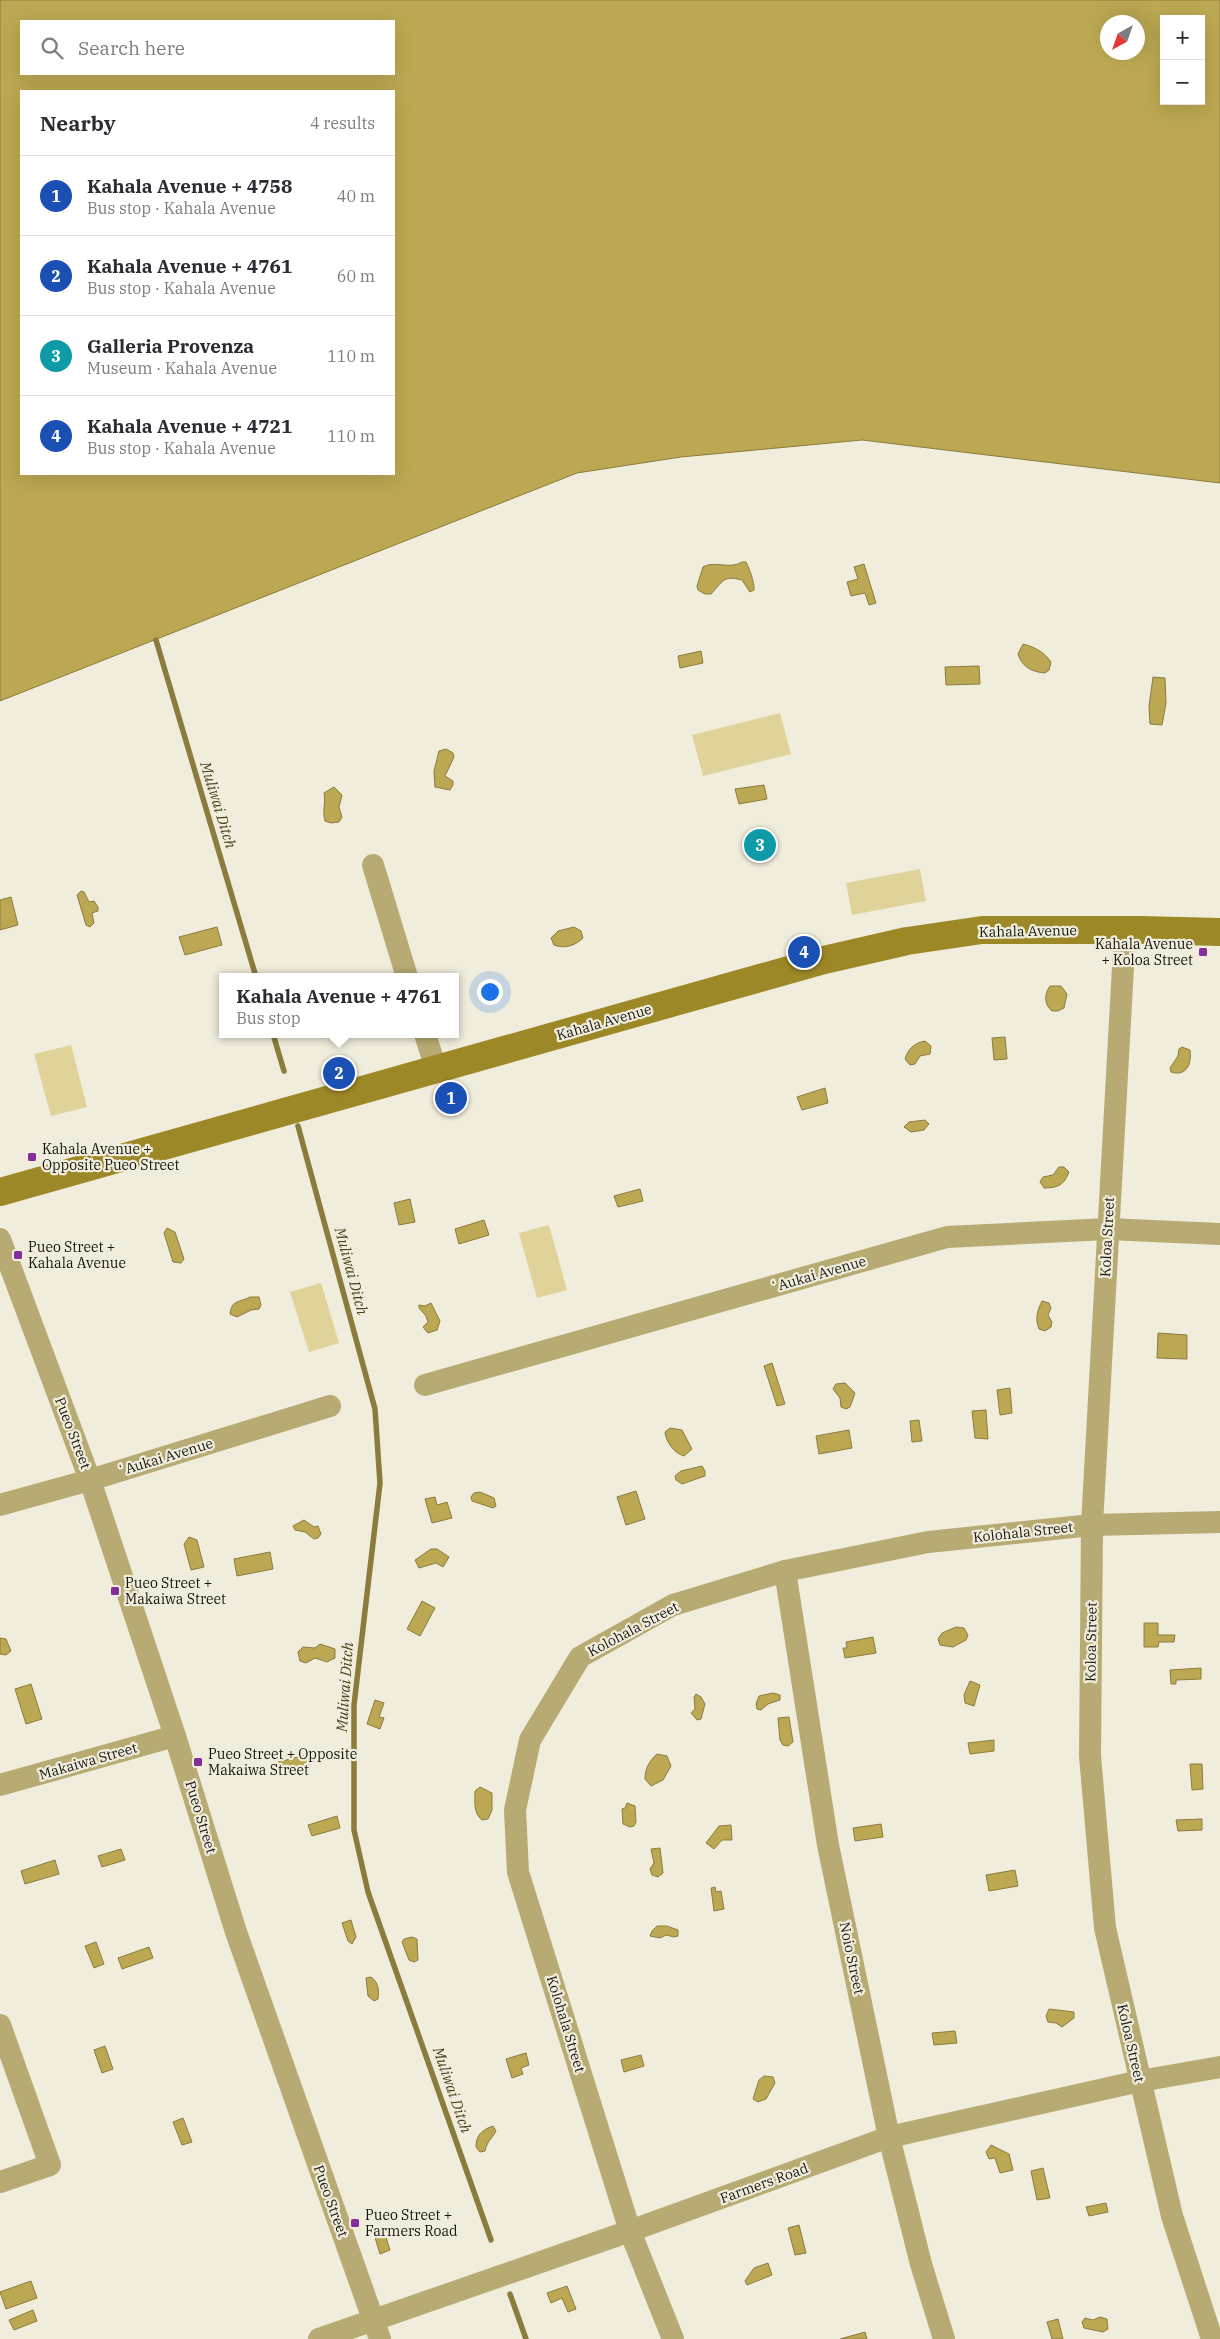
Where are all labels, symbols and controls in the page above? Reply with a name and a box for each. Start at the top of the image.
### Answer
north arrow [1100,15,1145,60]
map controls [1160,15,1205,105]
button: + [1160,15,1205,60]
search box [20,20,395,75]
icon: search [38,34,66,62]
text: Search here [78,36,185,60]
button: − [1160,60,1205,105]
text: Nearby [40,109,116,137]
text: 4 results [310,113,375,133]
text: Kahala Avenue + 4758 [87,174,292,198]
text: 1 [51,186,61,206]
text: 40 m [337,186,375,206]
text: Bus stop · Kahala Avenue [87,198,276,218]
text: Kahala Avenue + 4761 [87,254,292,278]
text: 2 [51,266,61,286]
text: 60 m [337,266,375,286]
text: Bus stop · Kahala Avenue [87,278,276,298]
text: Galleria Provenza [87,334,254,358]
text: 3 [51,346,61,366]
text: 110 m [327,346,375,366]
text: Museum · Kahala Avenue [87,358,277,378]
text: Kahala Avenue + 4721 [87,414,292,438]
text: 4 [51,426,61,446]
text: 110 m [327,426,375,446]
text: Bus stop · Kahala Avenue [87,438,276,458]
water label: Muliwai Ditch [196,758,241,851]
pin: 3 [744,826,776,864]
street label: Kahala Avenue [979,921,1077,941]
pin: 4 [788,933,820,971]
place label: Kahala Avenue + Koloa Street [1095,935,1193,969]
marker: Kahala Avenue + Koloa Street [1197,946,1209,958]
popup [219,973,459,1038]
your location [477,979,503,1005]
text: Kahala Avenue + 4761 [236,984,442,1008]
street label: Kahala Avenue [554,1000,654,1044]
text: Bus stop [236,1008,300,1028]
pin: 2 [323,1054,355,1092]
pin: 1 [435,1079,467,1117]
place label: Kahala Avenue + Opposite Pueo Street [42,1140,180,1174]
marker: Kahala Avenue + Opposite Pueo Street [26,1151,38,1163]
street label: Koloa Street [1096,1197,1118,1277]
water label: Muliwai Ditch [330,1224,372,1317]
place label: Pueo Street + Kahala Avenue [28,1238,126,1272]
marker: Pueo Street + Kahala Avenue [12,1249,24,1261]
street label: ʻAukai Avenue [768,1252,868,1296]
street label: Pueo Street [51,1395,95,1471]
street label: ʻAukai Avenue [115,1434,215,1480]
street label: Kolohala Street [972,1518,1074,1546]
place label: Pueo Street + Makaiwa Street [125,1574,226,1608]
marker: Pueo Street + Makaiwa Street [109,1585,121,1597]
street label: Kolohala Street [584,1597,682,1661]
street label: Koloa Street [1081,1602,1101,1682]
water label: Muliwai Ditch [332,1641,357,1733]
street label: Makaiwa Street [37,1738,139,1784]
place label: Pueo Street + Opposite Makaiwa Street [208,1745,357,1779]
marker: Pueo Street + Opposite Makaiwa Street [192,1756,204,1768]
street label: Pueo Street [181,1778,221,1856]
street label: Noio Street [836,1920,868,1996]
street label: Kolohala Street [543,1973,589,2075]
street label: Koloa Street [1113,2002,1149,2084]
water label: Muliwai Ditch [429,2043,476,2136]
street label: Farmers Road [717,2159,811,2207]
street label: Pueo Street [310,2162,352,2240]
place label: Pueo Street + Farmers Road [365,2206,458,2240]
marker: Pueo Street + Farmers Road [349,2217,361,2229]

